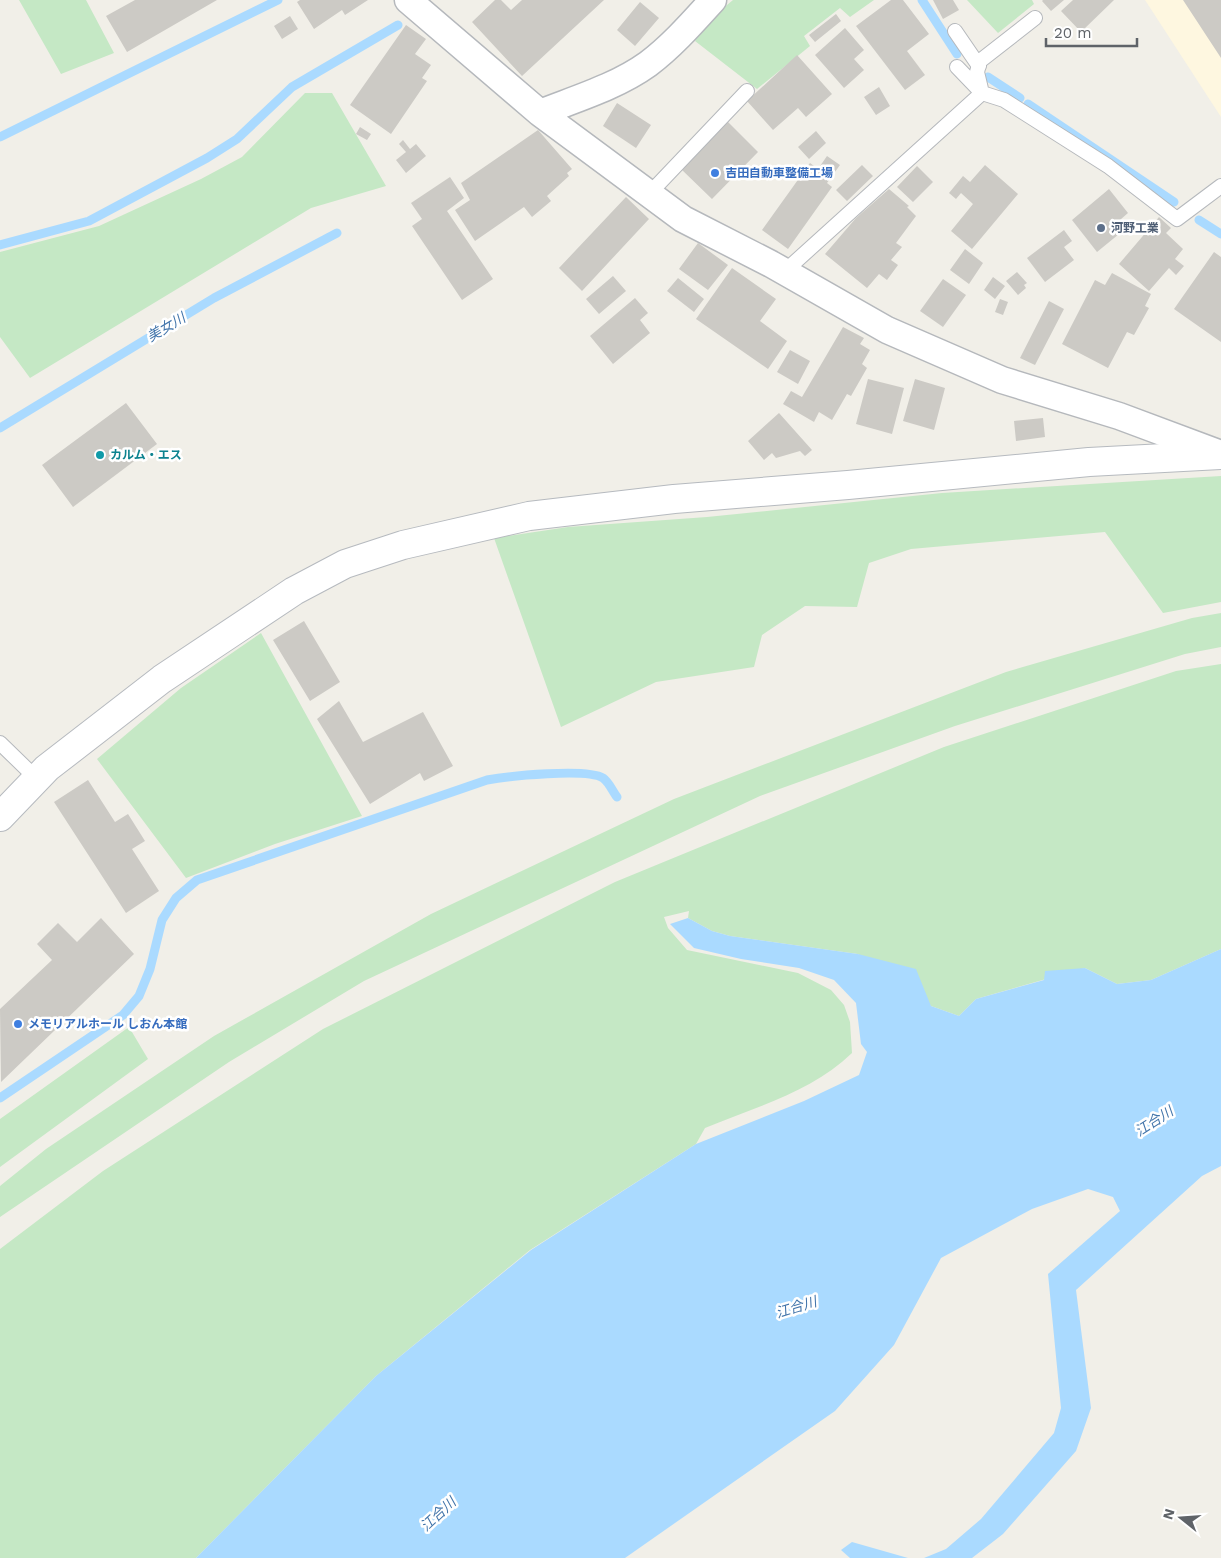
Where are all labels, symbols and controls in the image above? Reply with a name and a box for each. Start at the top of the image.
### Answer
scale bar [1046,15,1137,47]
text: 20 m [1054,24,1092,42]
place label: 吉田自動車整備工場 [725,166,833,180]
marker: 吉田自動車整備工場 [709,167,721,179]
place label: 河野工業 [1111,221,1159,235]
marker: 河野工業 [1095,222,1107,234]
water label: 美女川 [144,308,190,345]
place label: カルム・エス [110,448,182,462]
marker: カルム・エス [94,449,106,461]
place label: メモリアルホール しおん本館 [28,1017,187,1031]
marker: メモリアルホール しおん本館 [12,1018,24,1030]
water label: 江合川 [1132,1102,1178,1139]
water label: 江合川 [774,1293,820,1321]
water label: 江合川 [417,1492,460,1534]
north arrow [1156,1493,1206,1543]
text: N [1159,1507,1178,1521]

